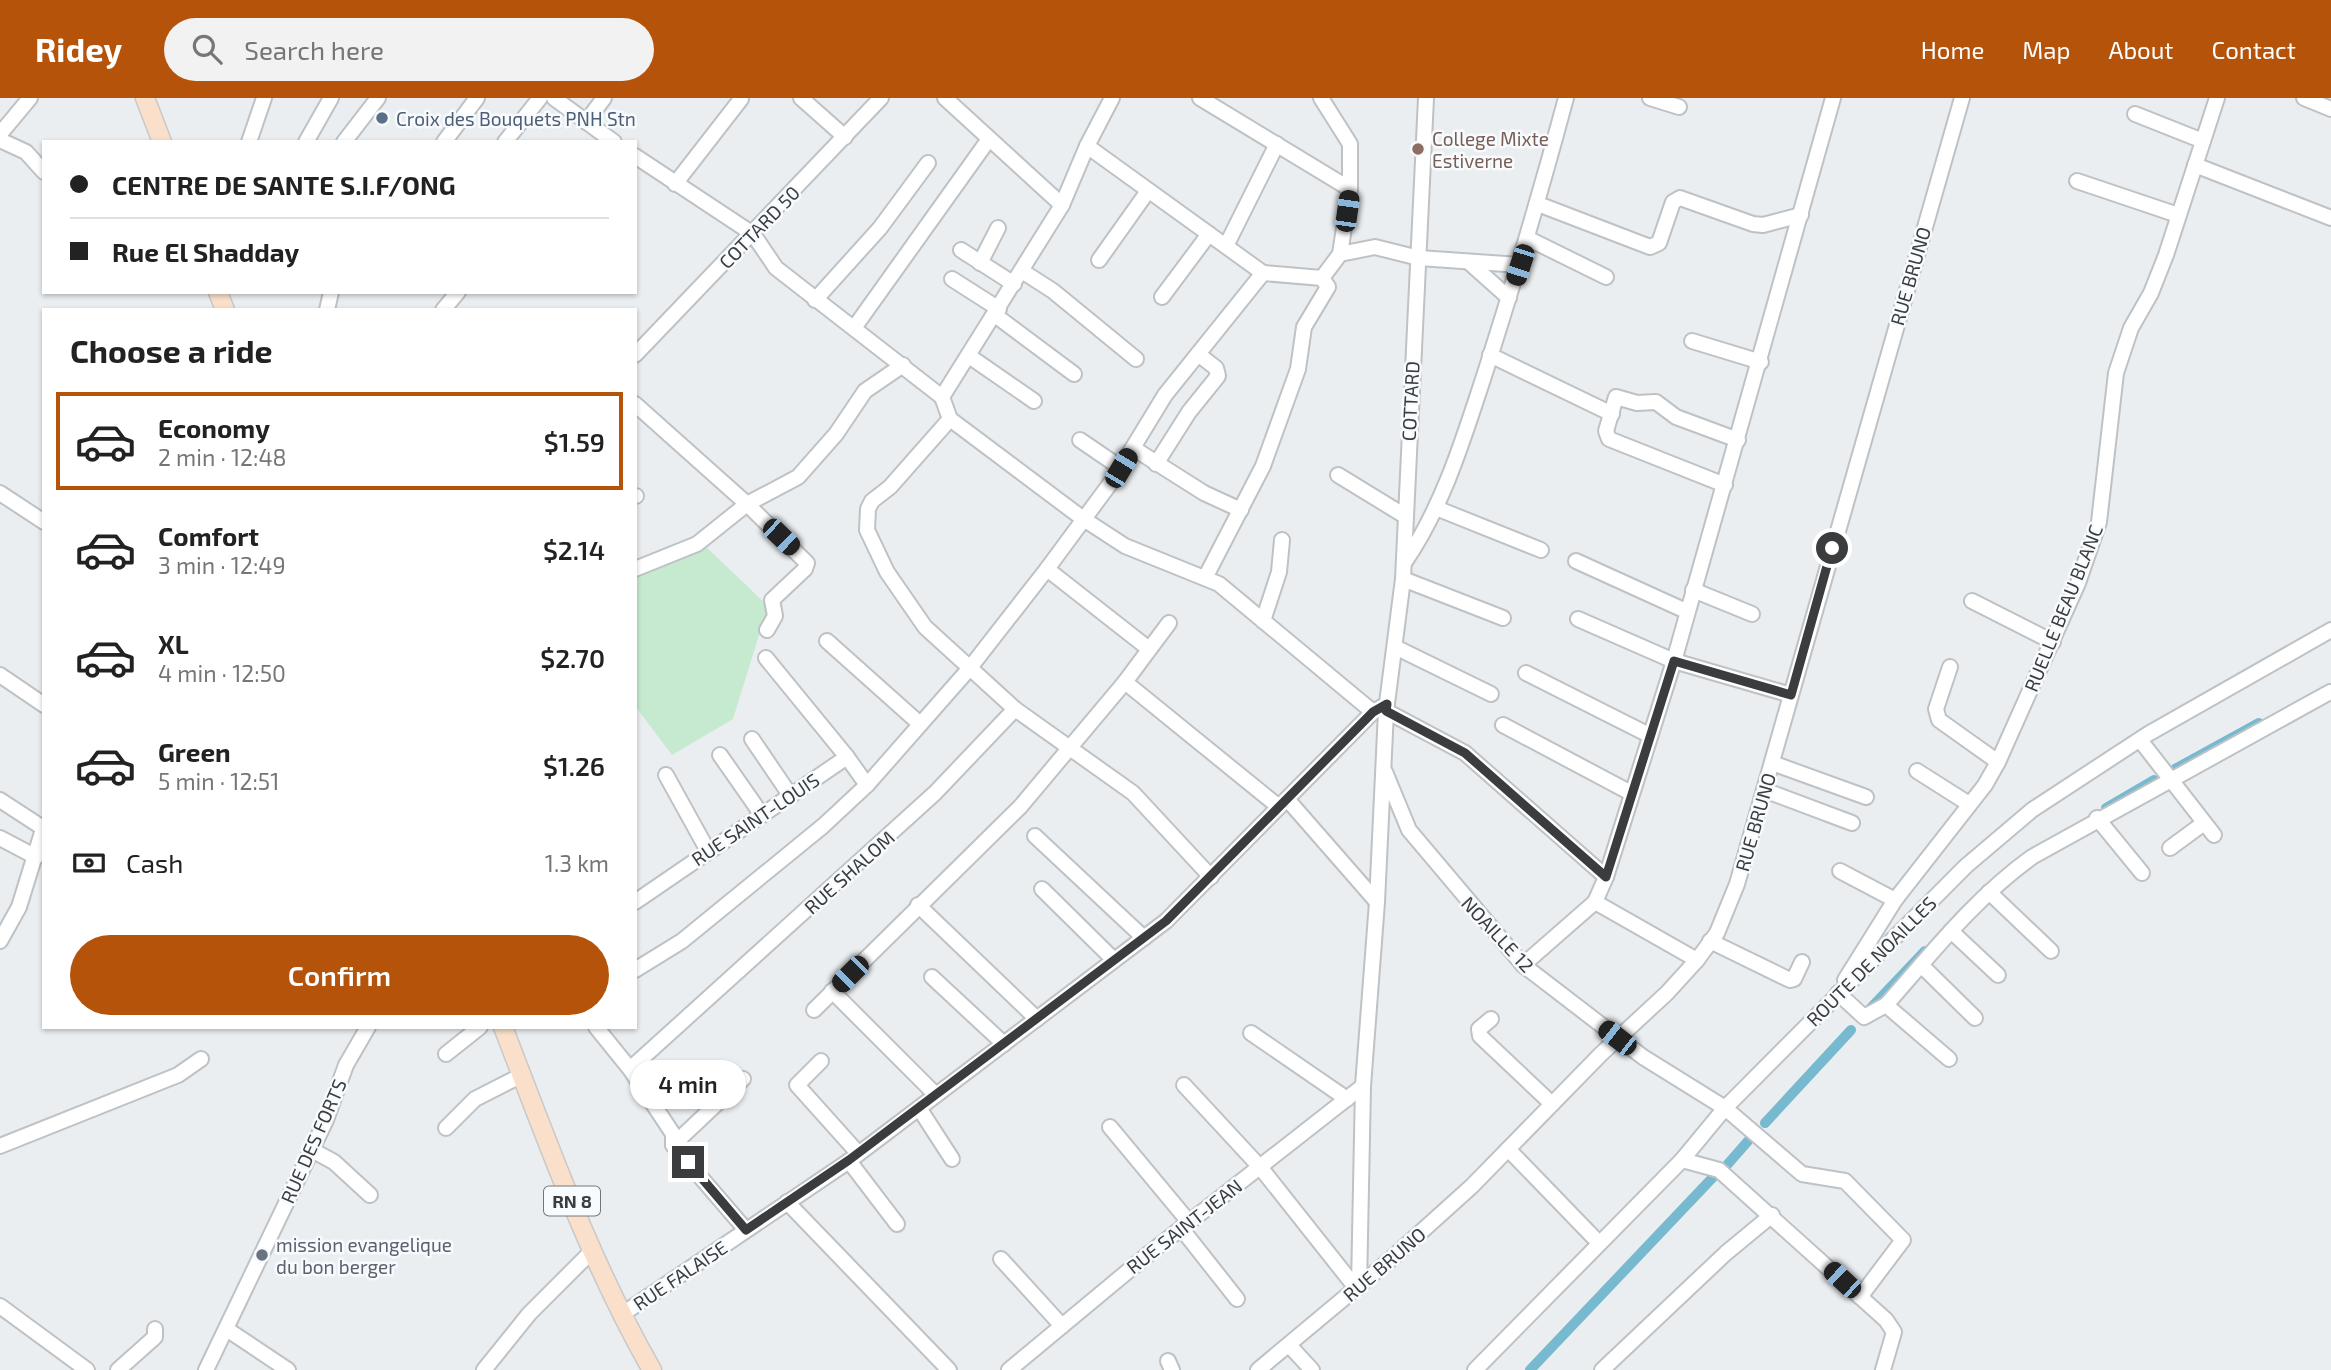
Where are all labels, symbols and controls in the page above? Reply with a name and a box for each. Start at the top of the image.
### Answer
search box [164,18,654,81]
text: Ridey [35,29,122,69]
icon: search [188,30,226,68]
text: Search here [244,34,384,65]
text: Home [1921,35,1984,64]
text: Map [2022,35,2070,64]
text: About [2108,35,2174,64]
text: Contact [2212,35,2296,64]
place label: Croix des Bouquets PNH Stn [396,107,636,130]
marker: Croix des Bouquets PNH Stn [374,110,390,126]
place label: College Mixte Estiverne [1432,127,1549,172]
marker: College Mixte Estiverne [1410,141,1426,157]
text: CENTRE DE SANTE S.I.F/ONG [112,169,456,200]
street label: COTTARD 50 [714,181,804,273]
car [1334,189,1361,233]
street label: RUE BRUNO [1885,224,1935,328]
text: Rue El Shadday [112,236,299,267]
car [1504,242,1537,288]
text: Choose a ride [70,331,273,369]
street label: COTTARD [1396,360,1424,442]
icon: car [74,410,137,473]
text: Economy [158,412,270,443]
text: $1.59 [544,426,605,457]
text: 2 min · 12:48 [158,443,287,471]
car [1102,445,1141,491]
car [759,515,804,559]
icon: car [74,518,137,581]
text: Comfort [158,520,259,551]
street label: RUELLE BEAU BLANC [2019,521,2107,695]
route start [1816,532,1848,564]
text: $2.14 [543,534,605,565]
text: 3 min · 12:49 [158,551,286,579]
icon: car [74,626,137,689]
text: XL [158,628,189,659]
text: $2.70 [540,642,605,673]
text: 4 min · 12:50 [158,659,286,687]
icon: car [74,734,137,797]
text: Green [158,736,231,767]
text: $1.26 [543,750,605,781]
text: 5 min · 12:51 [158,767,279,795]
street label: RUE SAINT-LOUIS [687,768,823,870]
street label: RUE BRUNO [1730,770,1780,874]
street label: RUE SHALOM [799,826,899,918]
icon: cash [70,844,108,882]
text: Cash [126,847,183,878]
text: 1.3 km [545,849,609,877]
street label: NOAILLE 12 [1457,891,1539,977]
street label: ROUTE DE NOAILLES [1801,891,1941,1031]
button: Confirm [70,935,609,1015]
car [828,952,873,996]
car [1594,1017,1641,1059]
callout: 4 min [630,1060,746,1110]
text: 4 min [658,1070,718,1098]
street label: RUE DES FORTS [275,1075,351,1207]
route end [672,1146,704,1178]
street label: RUE SAINT-JEAN [1122,1174,1246,1278]
road number: RN 8 [544,1186,600,1216]
street label: RUE BRUNO [1338,1222,1430,1306]
place label: mission evangelique du bon berger [276,1233,452,1278]
street label: RUE FALAISE [629,1235,731,1315]
marker: mission evangelique du bon berger [254,1247,270,1263]
car [1820,1258,1865,1302]

